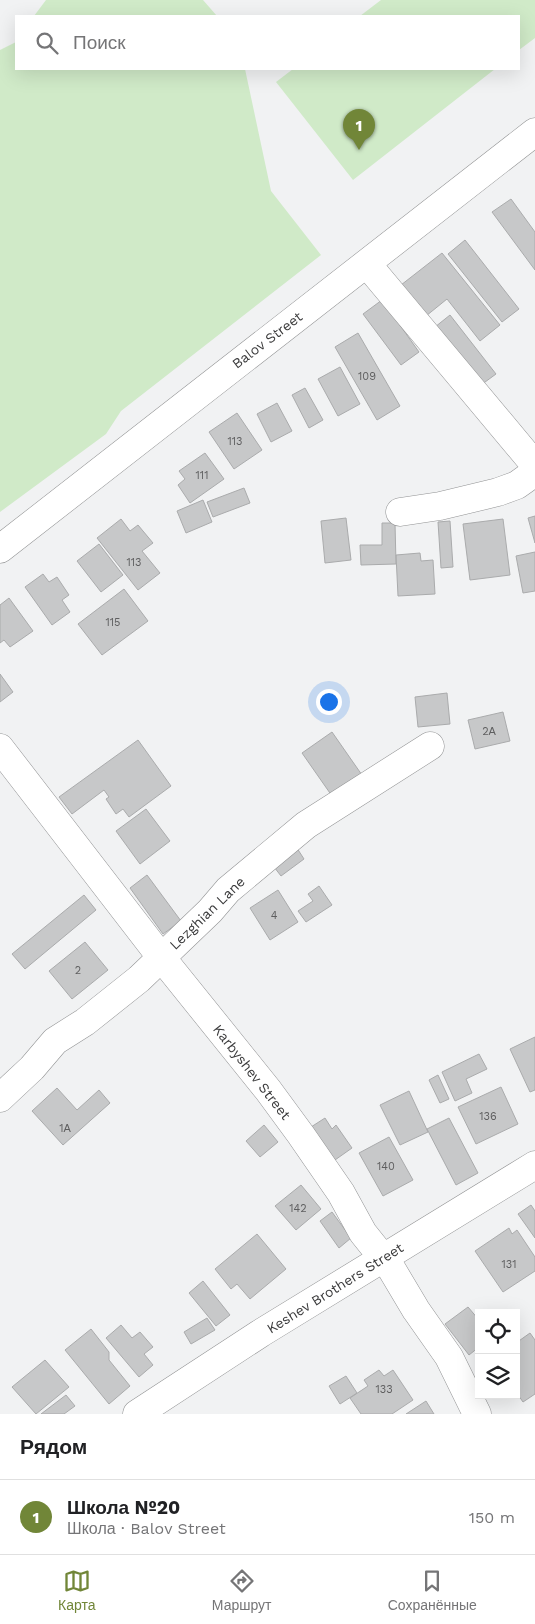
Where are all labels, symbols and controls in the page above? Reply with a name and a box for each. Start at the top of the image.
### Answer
search box [15,15,520,70]
icon: search [33,29,61,57]
text: Поиск [73,31,126,54]
pin: 1 [343,109,375,150]
street label: Balov Street [229,308,305,372]
house number: 109 [358,370,376,383]
house number: 113 [228,435,243,448]
house number: 111 [196,469,208,482]
house number: 113 [127,556,142,569]
house number: 115 [106,616,120,629]
your location [316,689,342,715]
house number: 2А [482,725,497,738]
street label: Lezghian Lane [166,873,248,953]
house number: 4 [271,909,278,922]
house number: 2 [75,964,81,977]
street label: Karbyshev Street [210,1021,294,1123]
house number: 136 [479,1110,497,1123]
house number: 1А [59,1122,71,1135]
house number: 140 [377,1160,395,1173]
house number: 142 [289,1202,307,1215]
street label: Keshev Brothers Street [264,1239,406,1337]
house number: 131 [502,1258,517,1271]
map controls [475,1309,520,1399]
button: locate [475,1309,520,1354]
button: layers [475,1354,520,1399]
house number: 133 [375,1383,393,1396]
text: Рядом [20,1434,87,1459]
text: Школа №20 [67,1496,180,1519]
text: 1 [33,1508,39,1527]
text: 150 m [469,1508,515,1527]
text: Школа · Balov Street [67,1519,226,1538]
tab: Карта [58,1567,96,1613]
tab: Маршрут [212,1567,271,1613]
tab: Сохранённые [388,1567,477,1613]

